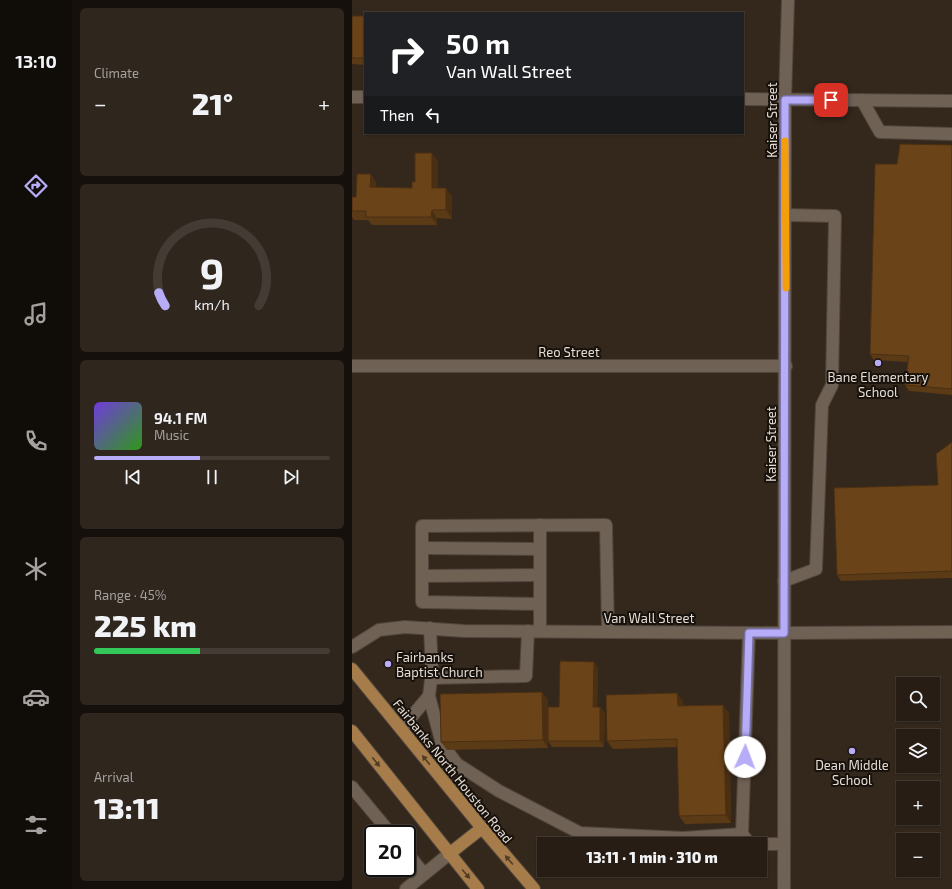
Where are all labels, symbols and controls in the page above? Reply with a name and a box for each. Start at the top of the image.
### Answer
text: 50 m [446,26,510,60]
icon: right [380,28,432,80]
text: 13:10 [15,50,57,72]
text: Van Wall Street [446,60,572,82]
text: Climate [94,65,139,81]
street label: Kaiser Street [764,82,780,158]
pin [814,83,848,117]
text: 21° [192,85,233,121]
icon: arrive [820,89,842,111]
text: − [94,90,107,116]
text: + [318,90,330,116]
icon: left [422,104,444,126]
text: Then [380,106,414,124]
icon: directions [22,172,50,200]
text: 9 [200,247,224,297]
text: km/h [194,296,230,313]
icon: music [22,300,50,328]
street label: Reo Street [538,344,600,360]
marker: Bane Elementary School [873,358,883,368]
place label: Bane Elementary School [828,369,929,400]
street label: Kaiser Street [763,406,779,482]
text: 94.1 FM [154,409,207,427]
icon: phone [22,427,50,455]
text: Music [154,427,189,443]
icon: previous [122,466,144,488]
icon: pause [201,466,223,488]
icon: next [280,466,302,488]
icon: climate [22,555,50,583]
text: Range · 45% [94,587,166,603]
text: 225 km [94,607,197,643]
street label: Van Wall Street [604,610,694,626]
place label: Fairbanks Baptist Church [396,649,483,680]
marker: Fairbanks Baptist Church [383,659,393,669]
map controls [896,677,940,877]
button: search [896,677,940,721]
icon: car [22,683,50,711]
street label: Fairbanks North Houston Road [390,696,516,846]
button: layers [896,729,940,773]
position arrow [724,736,766,778]
marker: Dean Middle School [847,746,857,756]
one-way arrow [421,754,430,765]
one-way arrow [372,756,381,767]
place label: Dean Middle School [815,757,889,788]
text: Arrival [94,769,134,785]
button: + [896,781,940,825]
text: 13:11 [94,789,160,825]
icon: filters [22,811,50,839]
speed limit sign: 20 [364,825,416,877]
button: − [896,833,940,877]
text: 13:11 · 1 min · 310 m [586,848,718,866]
one-way arrow [504,854,513,865]
one-way arrow [462,869,471,880]

